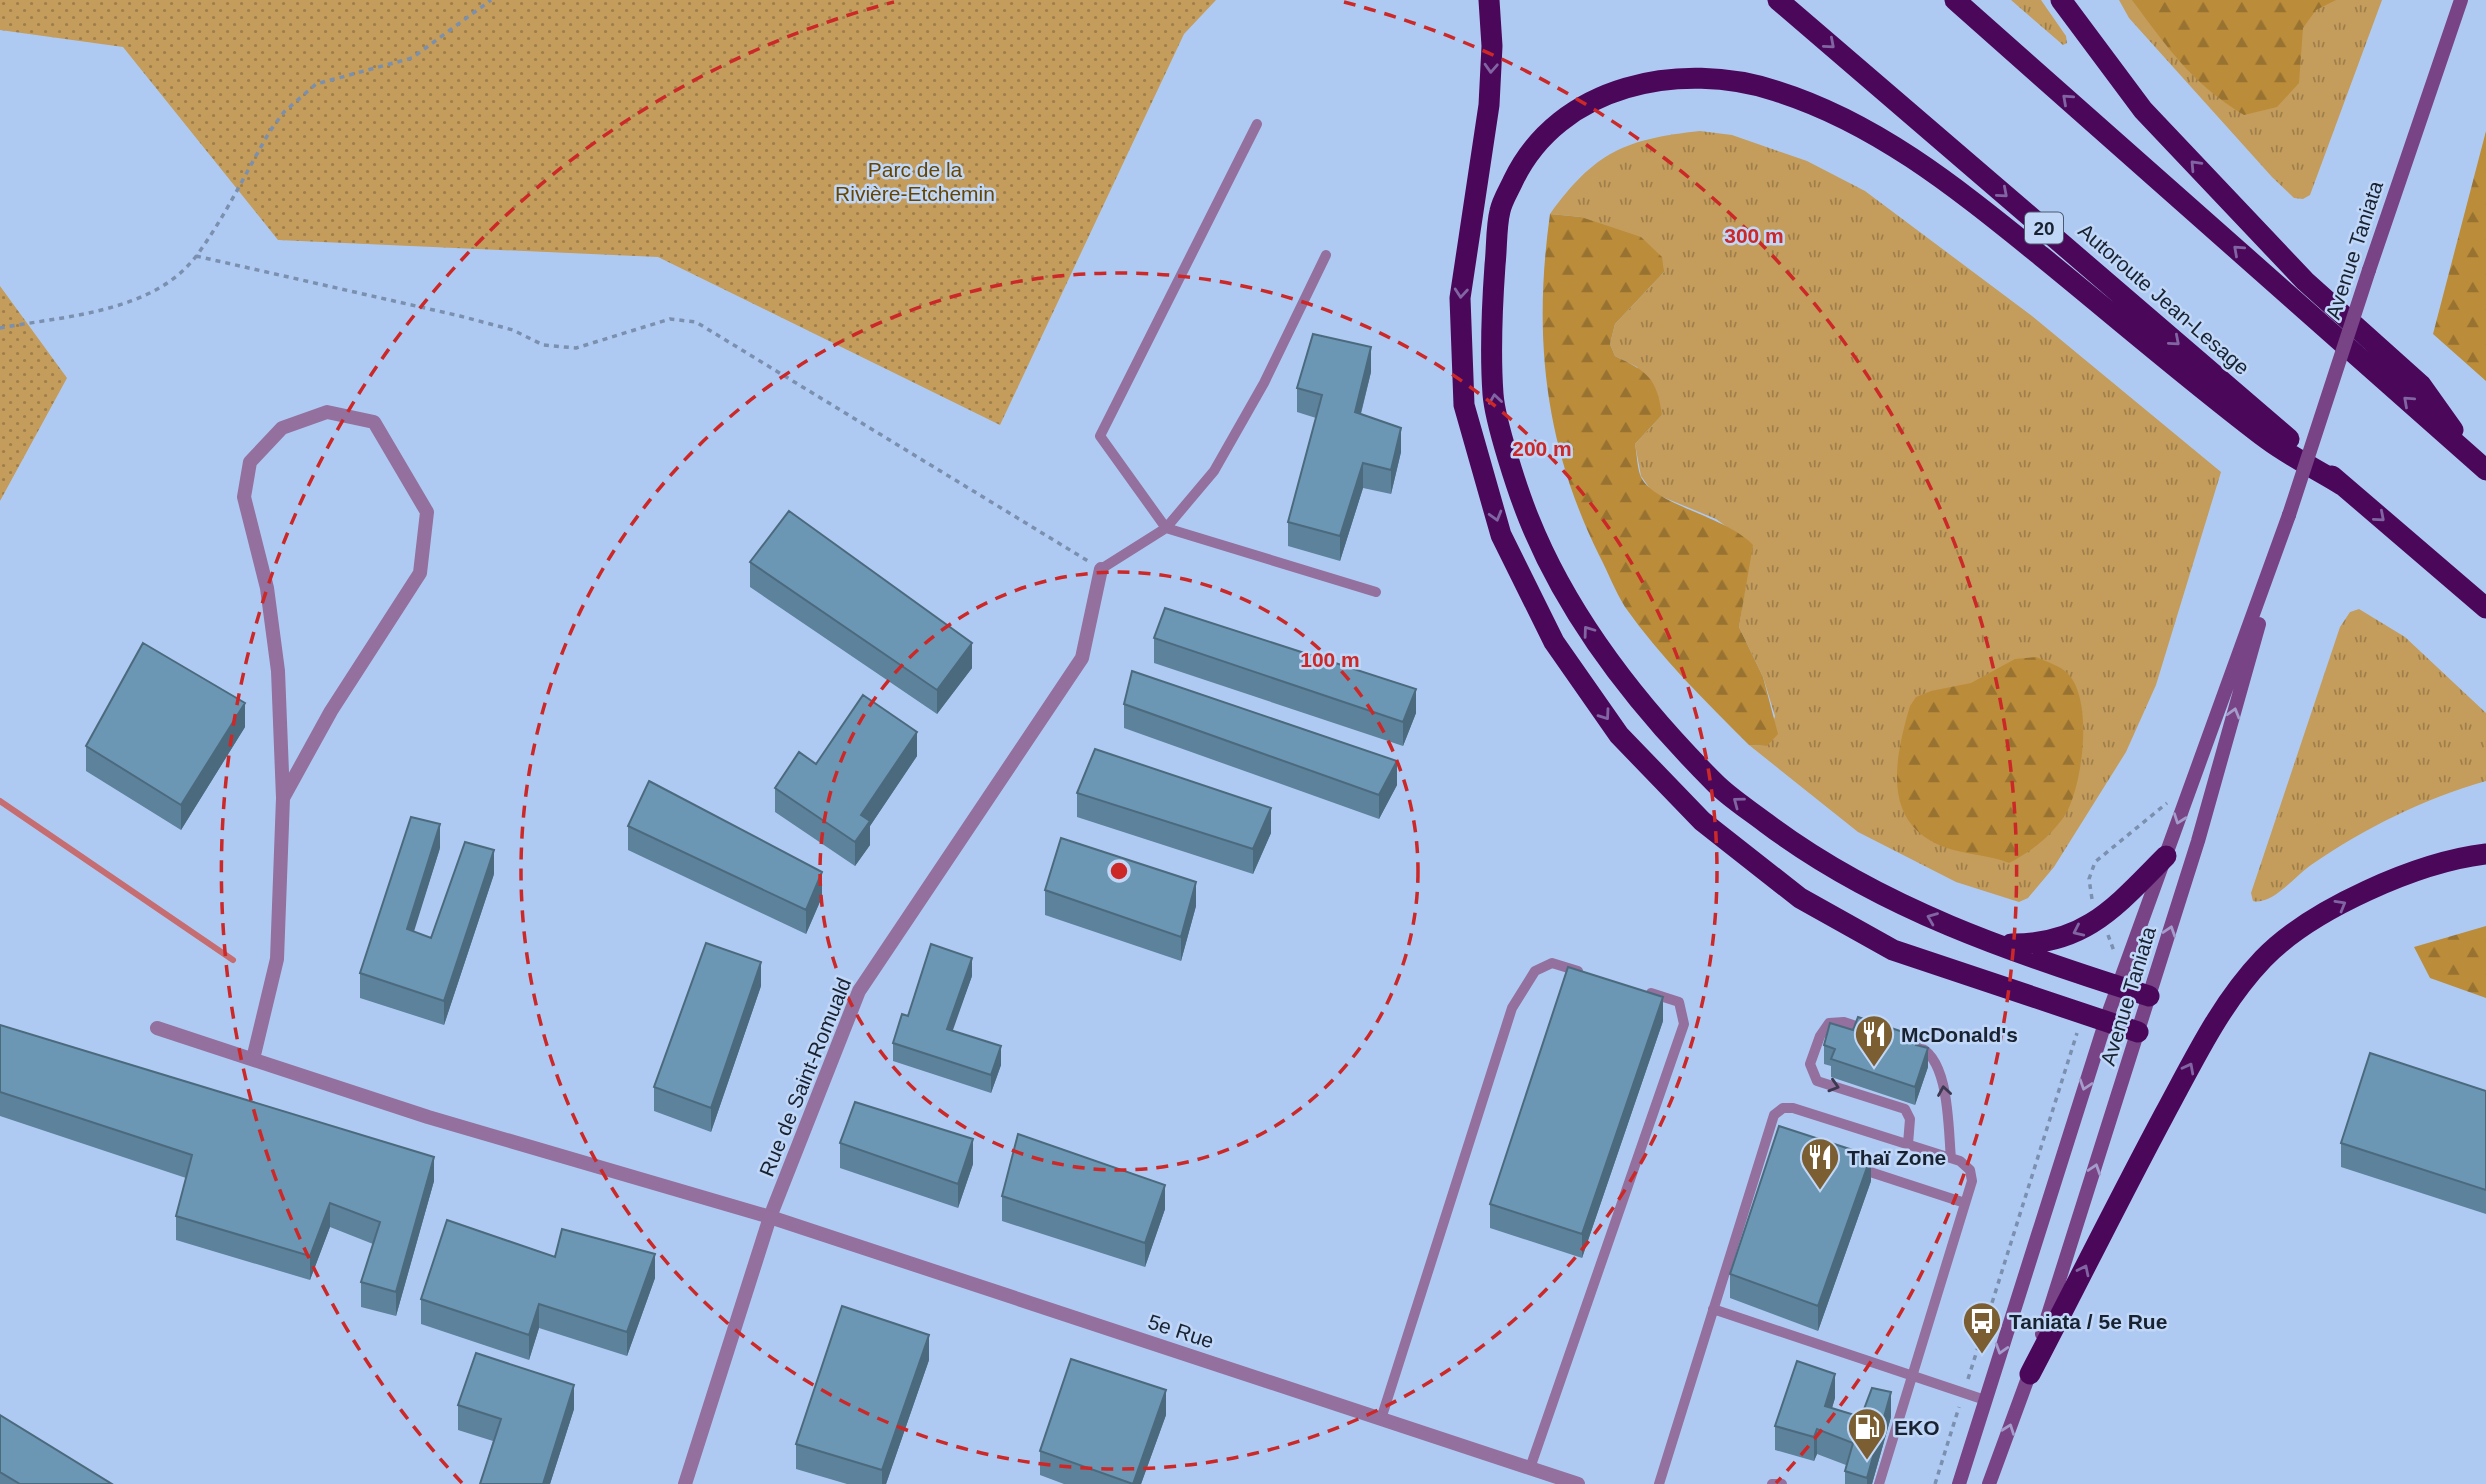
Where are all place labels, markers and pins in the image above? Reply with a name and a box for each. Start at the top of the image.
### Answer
centre of rings [1107,859,1131,883]
restaurant icon: McDonald's [1853,1013,1895,1068]
place label: McDonald's [1901,1023,2018,1046]
restaurant icon: Thaï Zone [1799,1136,1841,1191]
place label: Thaï Zone [1847,1146,1946,1169]
bus stop icon: Taniata / 5e Rue [1961,1300,2003,1355]
place label: Taniata / 5e Rue [2009,1310,2167,1333]
fuel station icon: EKO [1846,1406,1888,1461]
place label: EKO [1894,1416,1940,1439]

